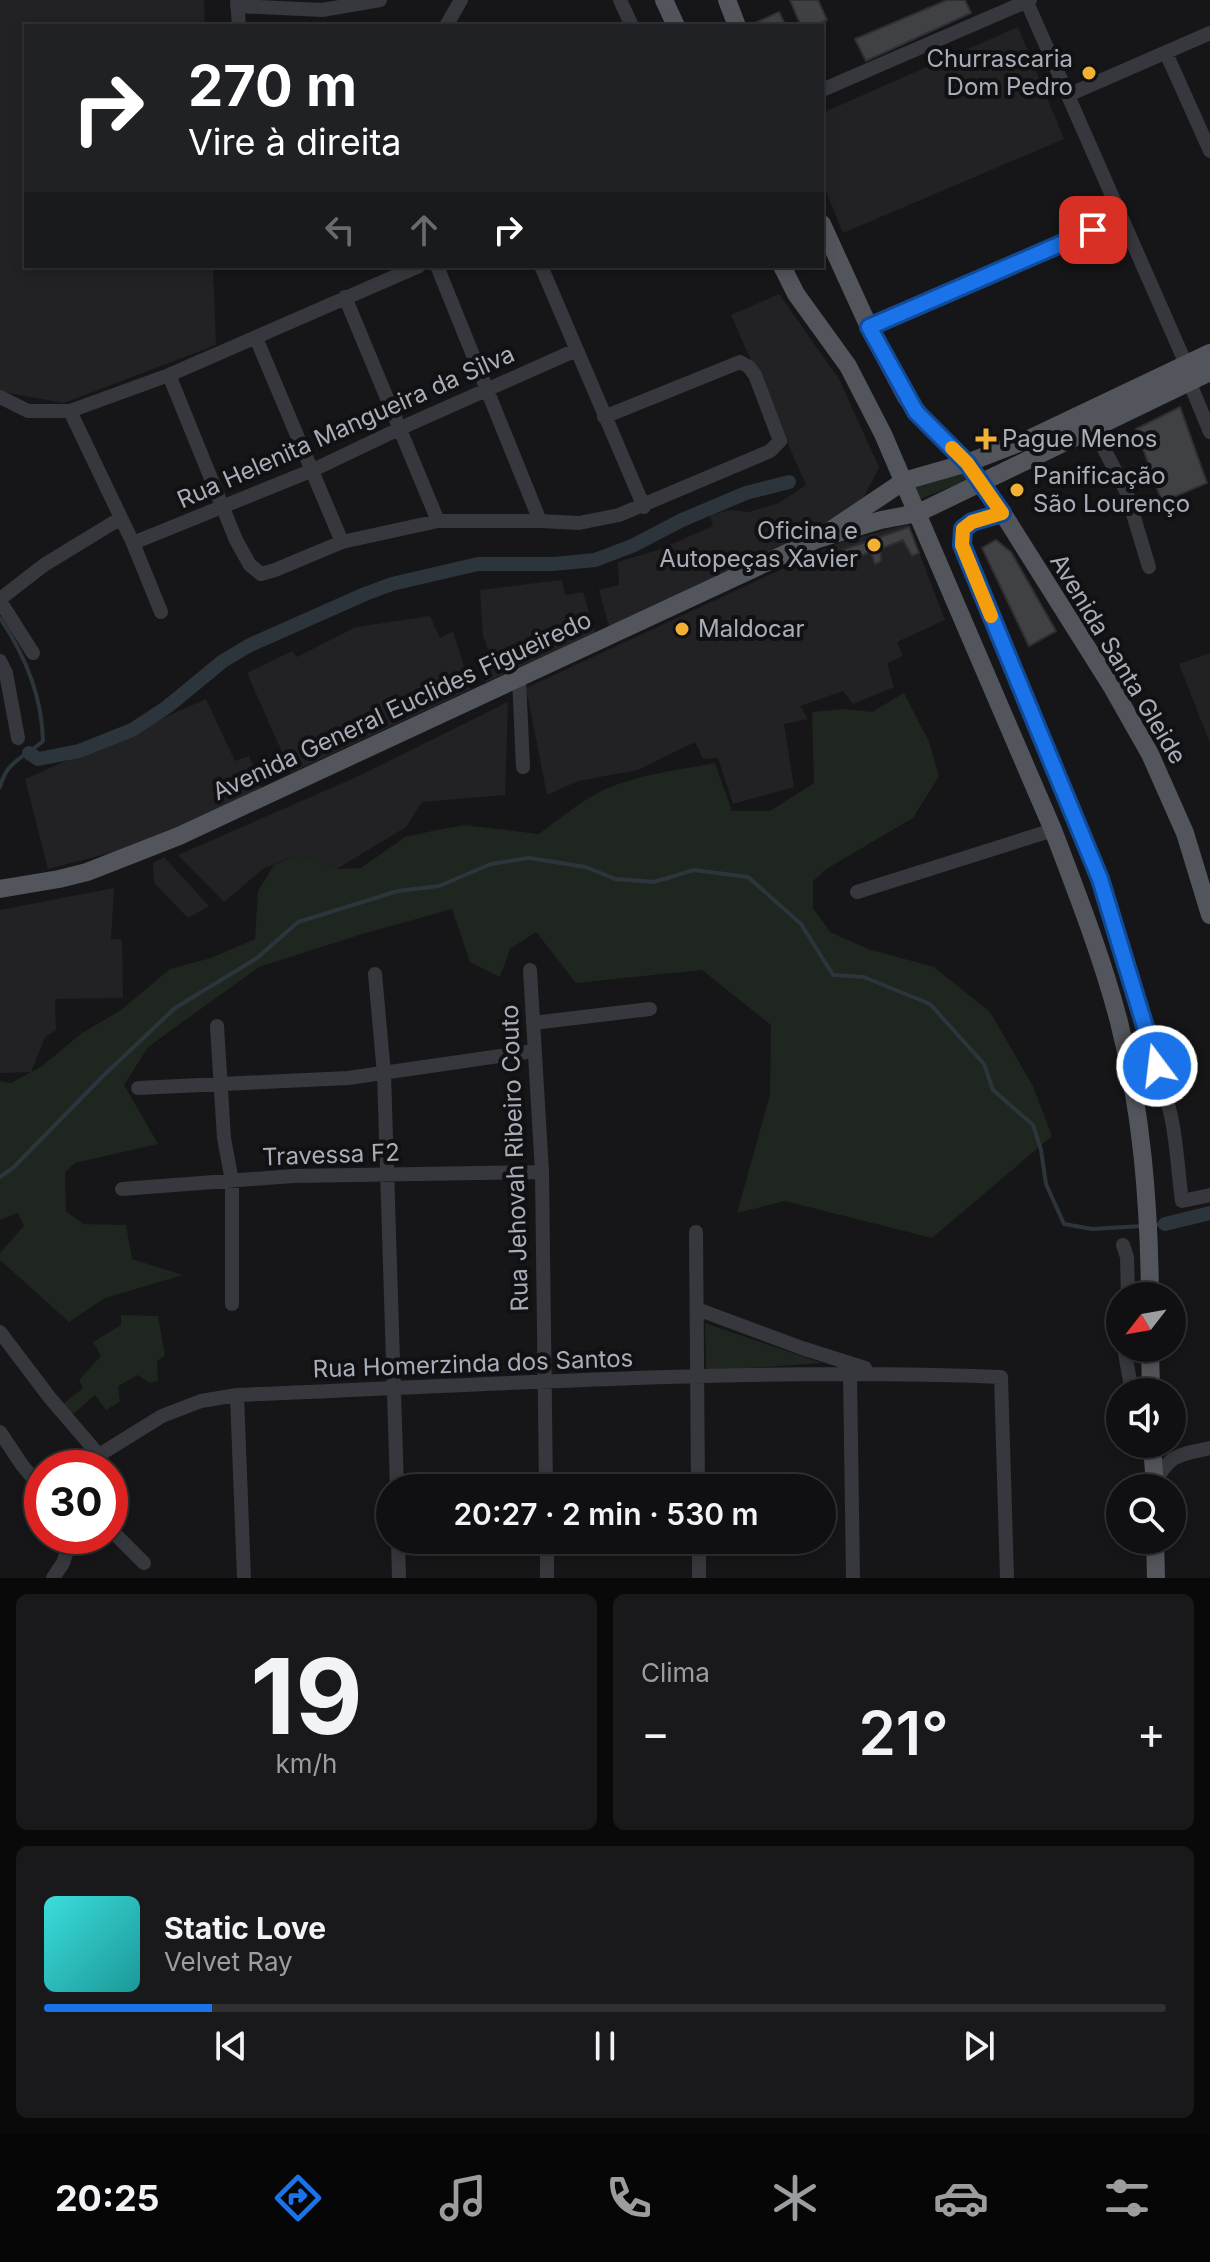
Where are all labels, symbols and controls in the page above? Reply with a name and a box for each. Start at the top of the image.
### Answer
place label: Churrascaria Dom Pedro [926,44,1073,101]
text: 270 m [188,52,357,120]
icon: right [56,56,160,160]
marker: Churrascaria Dom Pedro [1080,64,1098,82]
text: Vire à direita [188,120,402,164]
pin [1059,196,1127,264]
icon: left [318,208,362,252]
icon: ahead [402,208,446,252]
icon: right [486,208,530,252]
icon: arrive [1071,208,1115,252]
street label: Rua Helenita Mangueira da Silva [173,339,519,514]
place label: Pague Menos [1002,424,1157,453]
marker: Pague Menos [977,430,995,448]
place label: Panificação São Lourenço [1033,461,1190,518]
marker: Panificação São Lourenço [1008,481,1026,499]
place label: Oficina e Autopeças Xavier [659,516,858,573]
marker: Oficina e Autopeças Xavier [865,536,883,554]
street label: Avenida Santa Gleide [1044,548,1193,769]
street label: Avenida General Euclides Figueiredo [208,605,596,806]
place label: Maldocar [698,614,805,643]
marker: Maldocar [673,620,691,638]
street label: Rua Jehovah Ribeiro Couto [495,1004,534,1312]
position arrow [1115,1024,1199,1108]
street label: Travessa F2 [262,1138,400,1171]
north arrow [1106,1282,1186,1362]
map controls [1106,1282,1186,1554]
street label: Rua Homerzinda dos Santos [312,1343,634,1384]
button: sound [1106,1378,1186,1458]
speed limit sign: 30 [24,1450,128,1554]
button: search [1106,1474,1186,1554]
text: 20:27 · 2 min · 530 m [453,1496,759,1532]
text: 19 [250,1633,363,1759]
text: Clima [641,1657,710,1688]
text: 21° [858,1697,949,1769]
text: − [641,1706,670,1760]
text: + [1137,1706,1166,1760]
text: km/h [276,1748,337,1779]
text: Static Love [164,1910,326,1946]
text: Velvet Ray [164,1946,293,1977]
icon: previous [209,2024,253,2068]
icon: pause [583,2024,627,2068]
icon: next [957,2024,1001,2068]
icon: directions [270,2170,326,2226]
icon: music [435,2170,491,2226]
icon: phone [601,2170,657,2226]
icon: climate [767,2170,823,2226]
icon: car [933,2170,989,2226]
icon: filters [1099,2170,1155,2226]
text: 20:25 [55,2176,160,2220]

